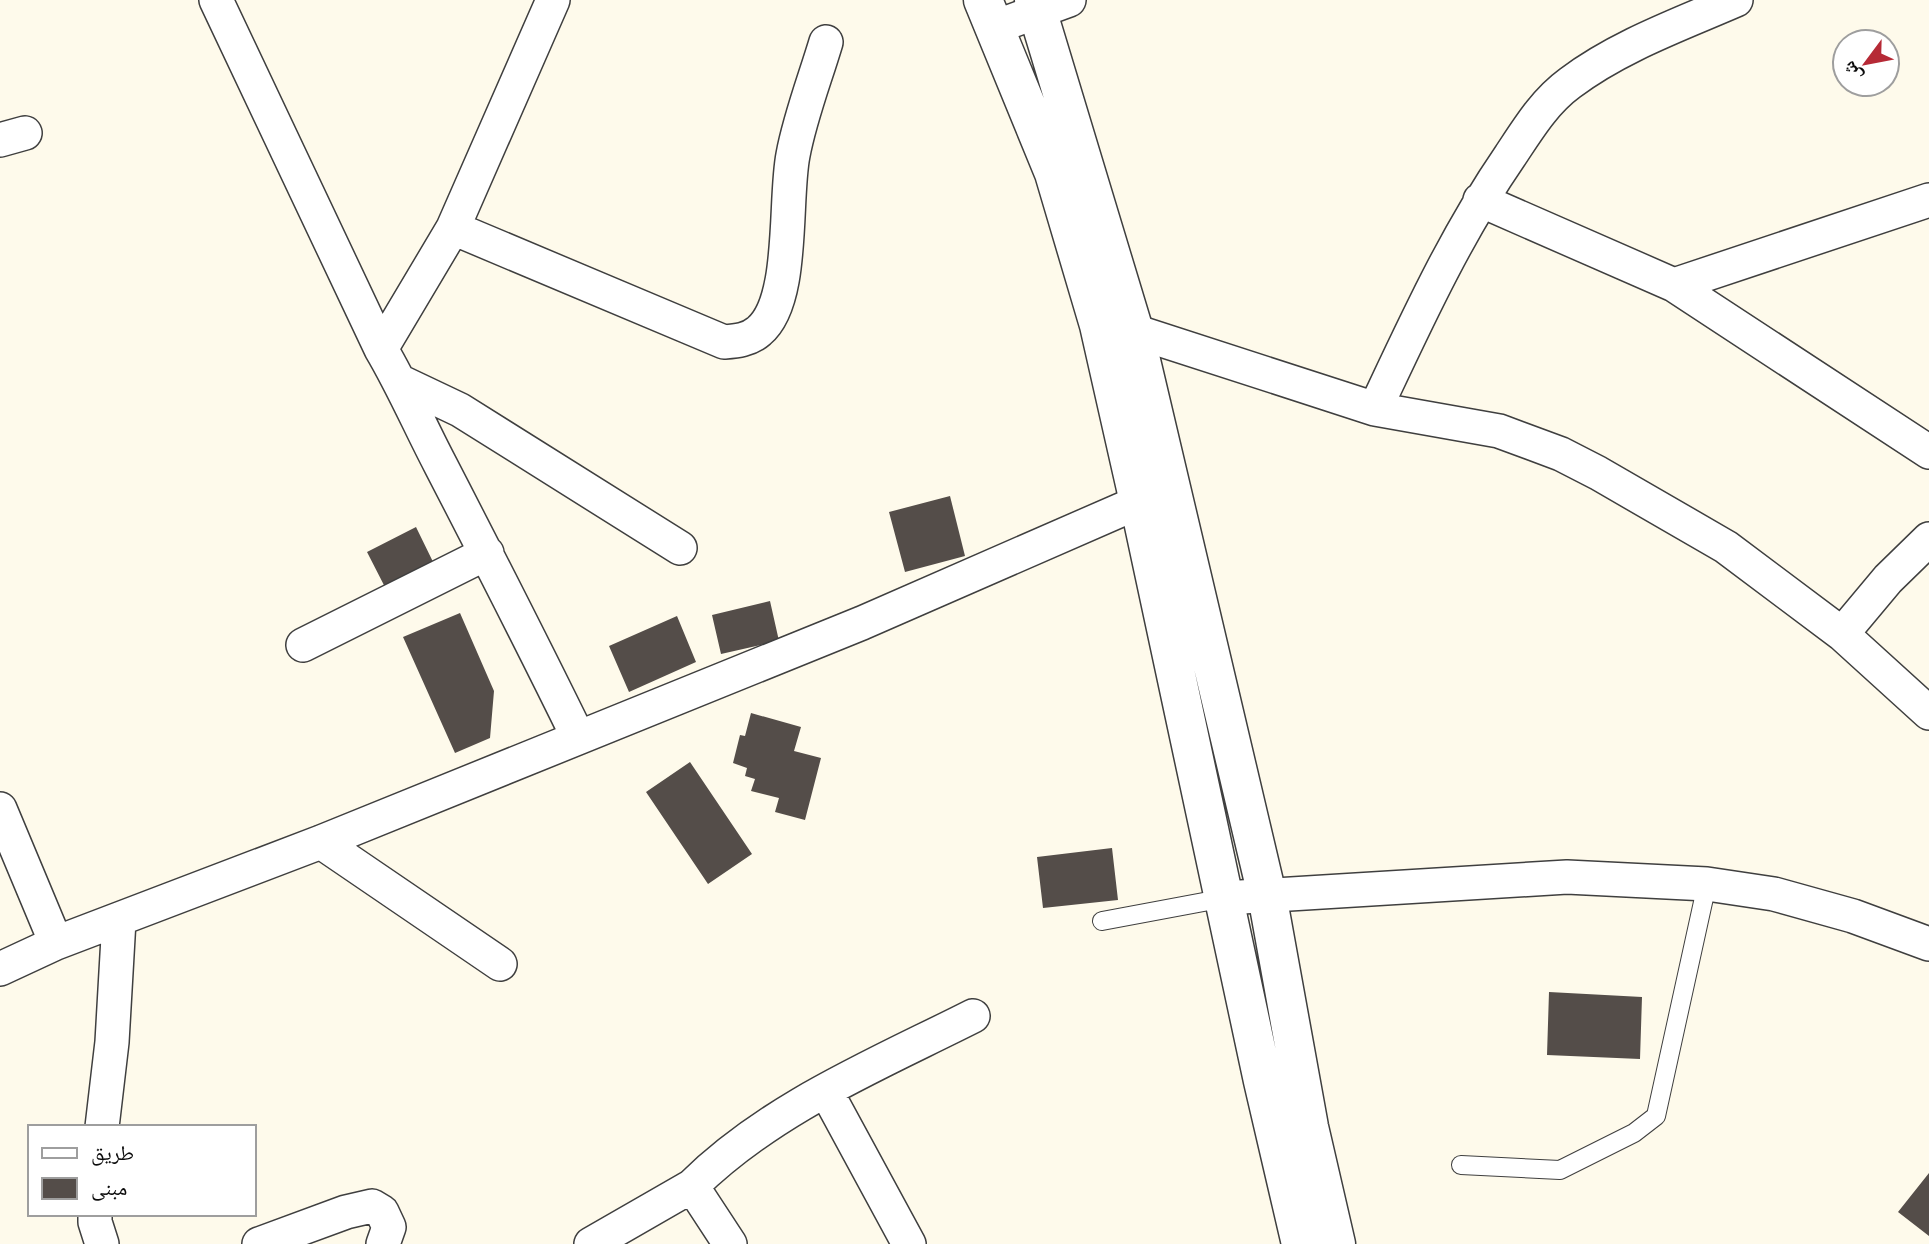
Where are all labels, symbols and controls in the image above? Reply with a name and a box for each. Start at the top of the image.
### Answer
north arrow [1831,28,1901,98]
text: ش [1836,57,1867,87]
legend [28,1125,256,1216]
text: طريق [91,1138,134,1166]
text: مبنى [91,1173,127,1201]

